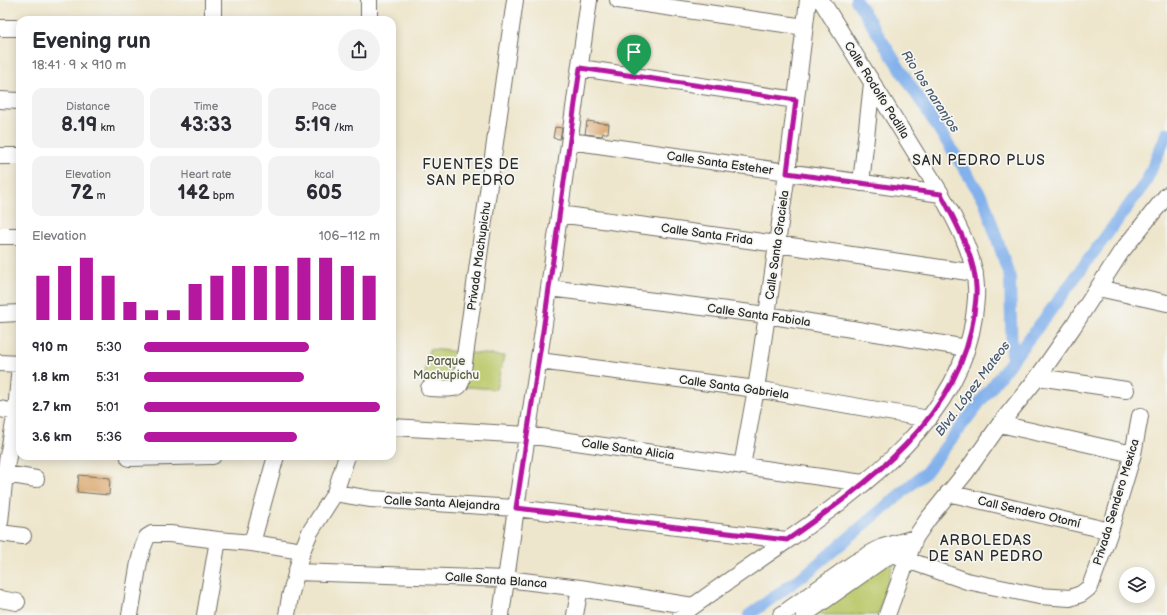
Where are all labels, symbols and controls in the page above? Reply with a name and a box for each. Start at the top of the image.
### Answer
text: Evening run [32,28,151,55]
button: share [338,29,380,71]
pin [617,35,651,76]
street label: Calle Rodolfo Padilla [841,39,913,142]
icon: arrive [623,41,645,63]
water label: Rio los naranjos [898,47,963,136]
text: 18:41 · 9 × 910 m [32,57,126,73]
text: Distance [66,100,110,113]
text: Time [194,100,218,113]
text: Pace [311,100,337,113]
text: 8.19 [61,113,98,137]
text: 43:33 [180,113,232,137]
text: 5:19 [295,113,331,137]
text: km [98,121,115,134]
text: /km [331,121,353,134]
street label: Calle Santa Esteher [666,149,775,178]
district label: SAN PEDRO PLUS [912,152,1046,169]
district label: FUENTES DE SAN PEDRO [422,156,520,189]
text: Elevation [65,168,111,181]
text: Heart rate [181,168,231,181]
text: kcal [314,168,334,181]
text: 72 [70,181,93,205]
text: 142 [178,181,210,205]
text: 605 [306,181,342,205]
text: m [93,189,106,202]
text: bpm [210,189,234,202]
street label: Calle Santa Graciela [762,189,793,301]
street label: Privada Machupichu [464,201,495,311]
street label: Calle Santa Frida [660,221,754,248]
text: Elevation [32,228,86,244]
text: 106–112 m [319,228,380,244]
street label: Calle Santa Fabiola [706,301,812,330]
water label: Blvd. López Mateos [932,338,1014,439]
text: 910 m [32,339,68,355]
text: 5:30 [96,339,122,355]
park label: Parque Machupichu [413,354,479,383]
text: 1.8 km [32,369,70,385]
text: 5:31 [96,369,119,385]
street label: Calle Santa Gabriela [678,372,790,403]
text: 2.7 km [32,399,71,415]
text: 5:01 [96,399,119,415]
text: 3.6 km [32,429,72,445]
text: 5:36 [96,429,122,445]
street label: Calle Santa Alicia [580,436,676,463]
street label: Privada Sendero Mexica [1090,437,1143,567]
street label: Calle Santa Alejandra [384,493,501,514]
street label: Call Sendero Otomí [976,493,1082,532]
district label: ARBOLEDAS DE SAN PEDRO [928,532,1044,565]
map controls [1119,567,1155,603]
button: layers [1119,567,1155,603]
street label: Calle Santa Blanca [444,569,548,592]

